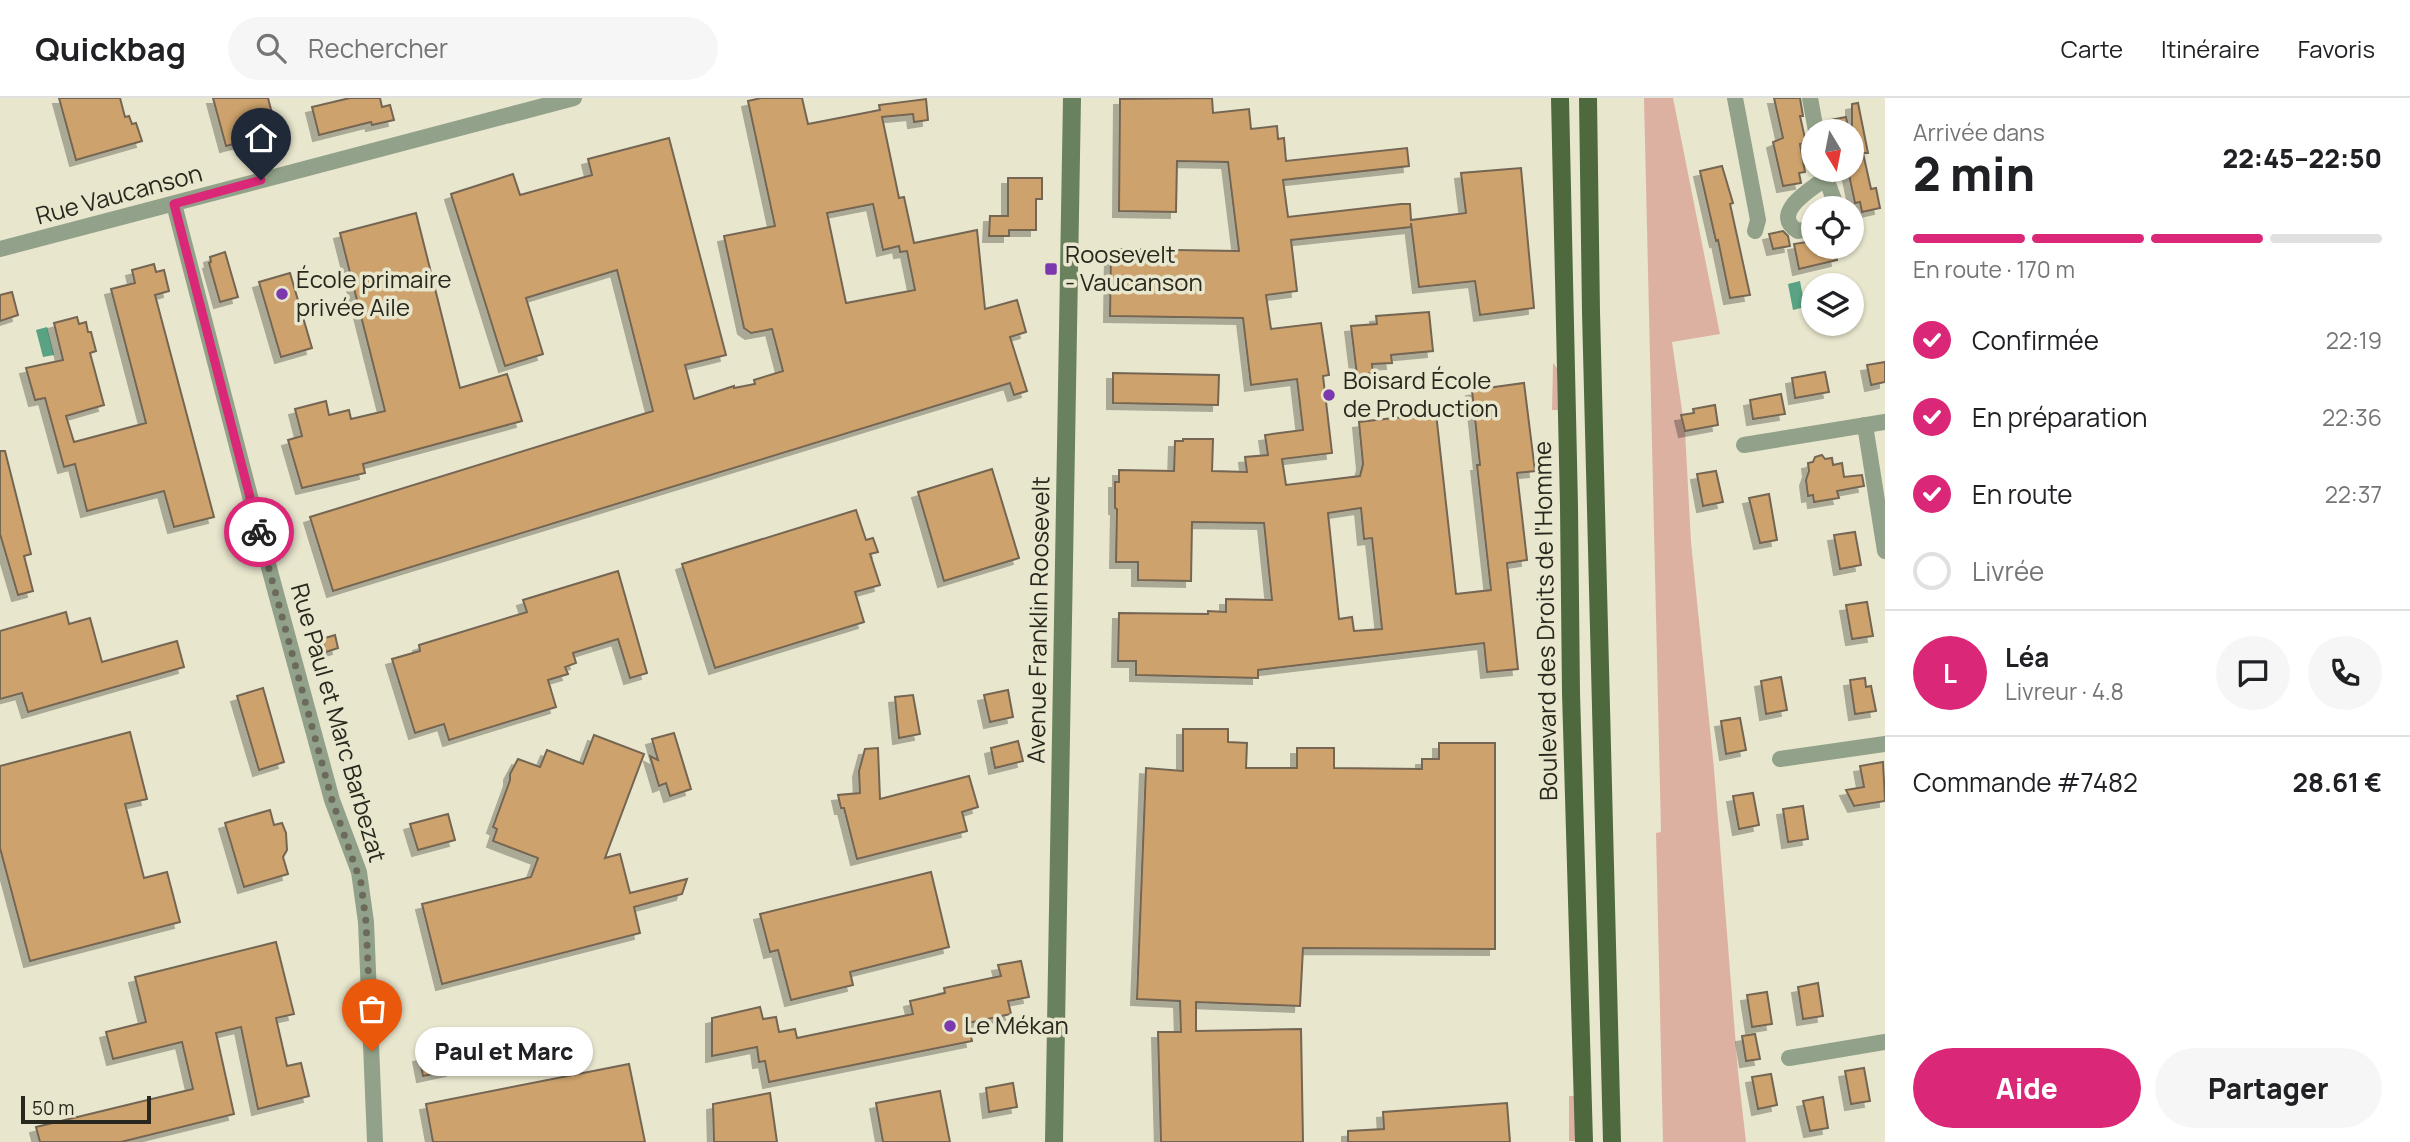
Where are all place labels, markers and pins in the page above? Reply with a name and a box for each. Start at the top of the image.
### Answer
pin [231,108,291,180]
place label: Roosevelt - Vaucanson [1065,237,1203,298]
marker: Roosevelt - Vaucanson [1043,261,1059,277]
place label: École primaire privée Aile [296,262,451,323]
marker: École primaire privée Aile [274,286,290,302]
place label: Boisard École de Production [1343,363,1499,424]
marker: Boisard École de Production [1321,387,1337,403]
pin [342,979,402,1051]
place label: Le Mékan [964,1008,1069,1041]
marker: Le Mékan [942,1018,958,1034]
callout: Paul et Marc [414,1026,592,1076]

